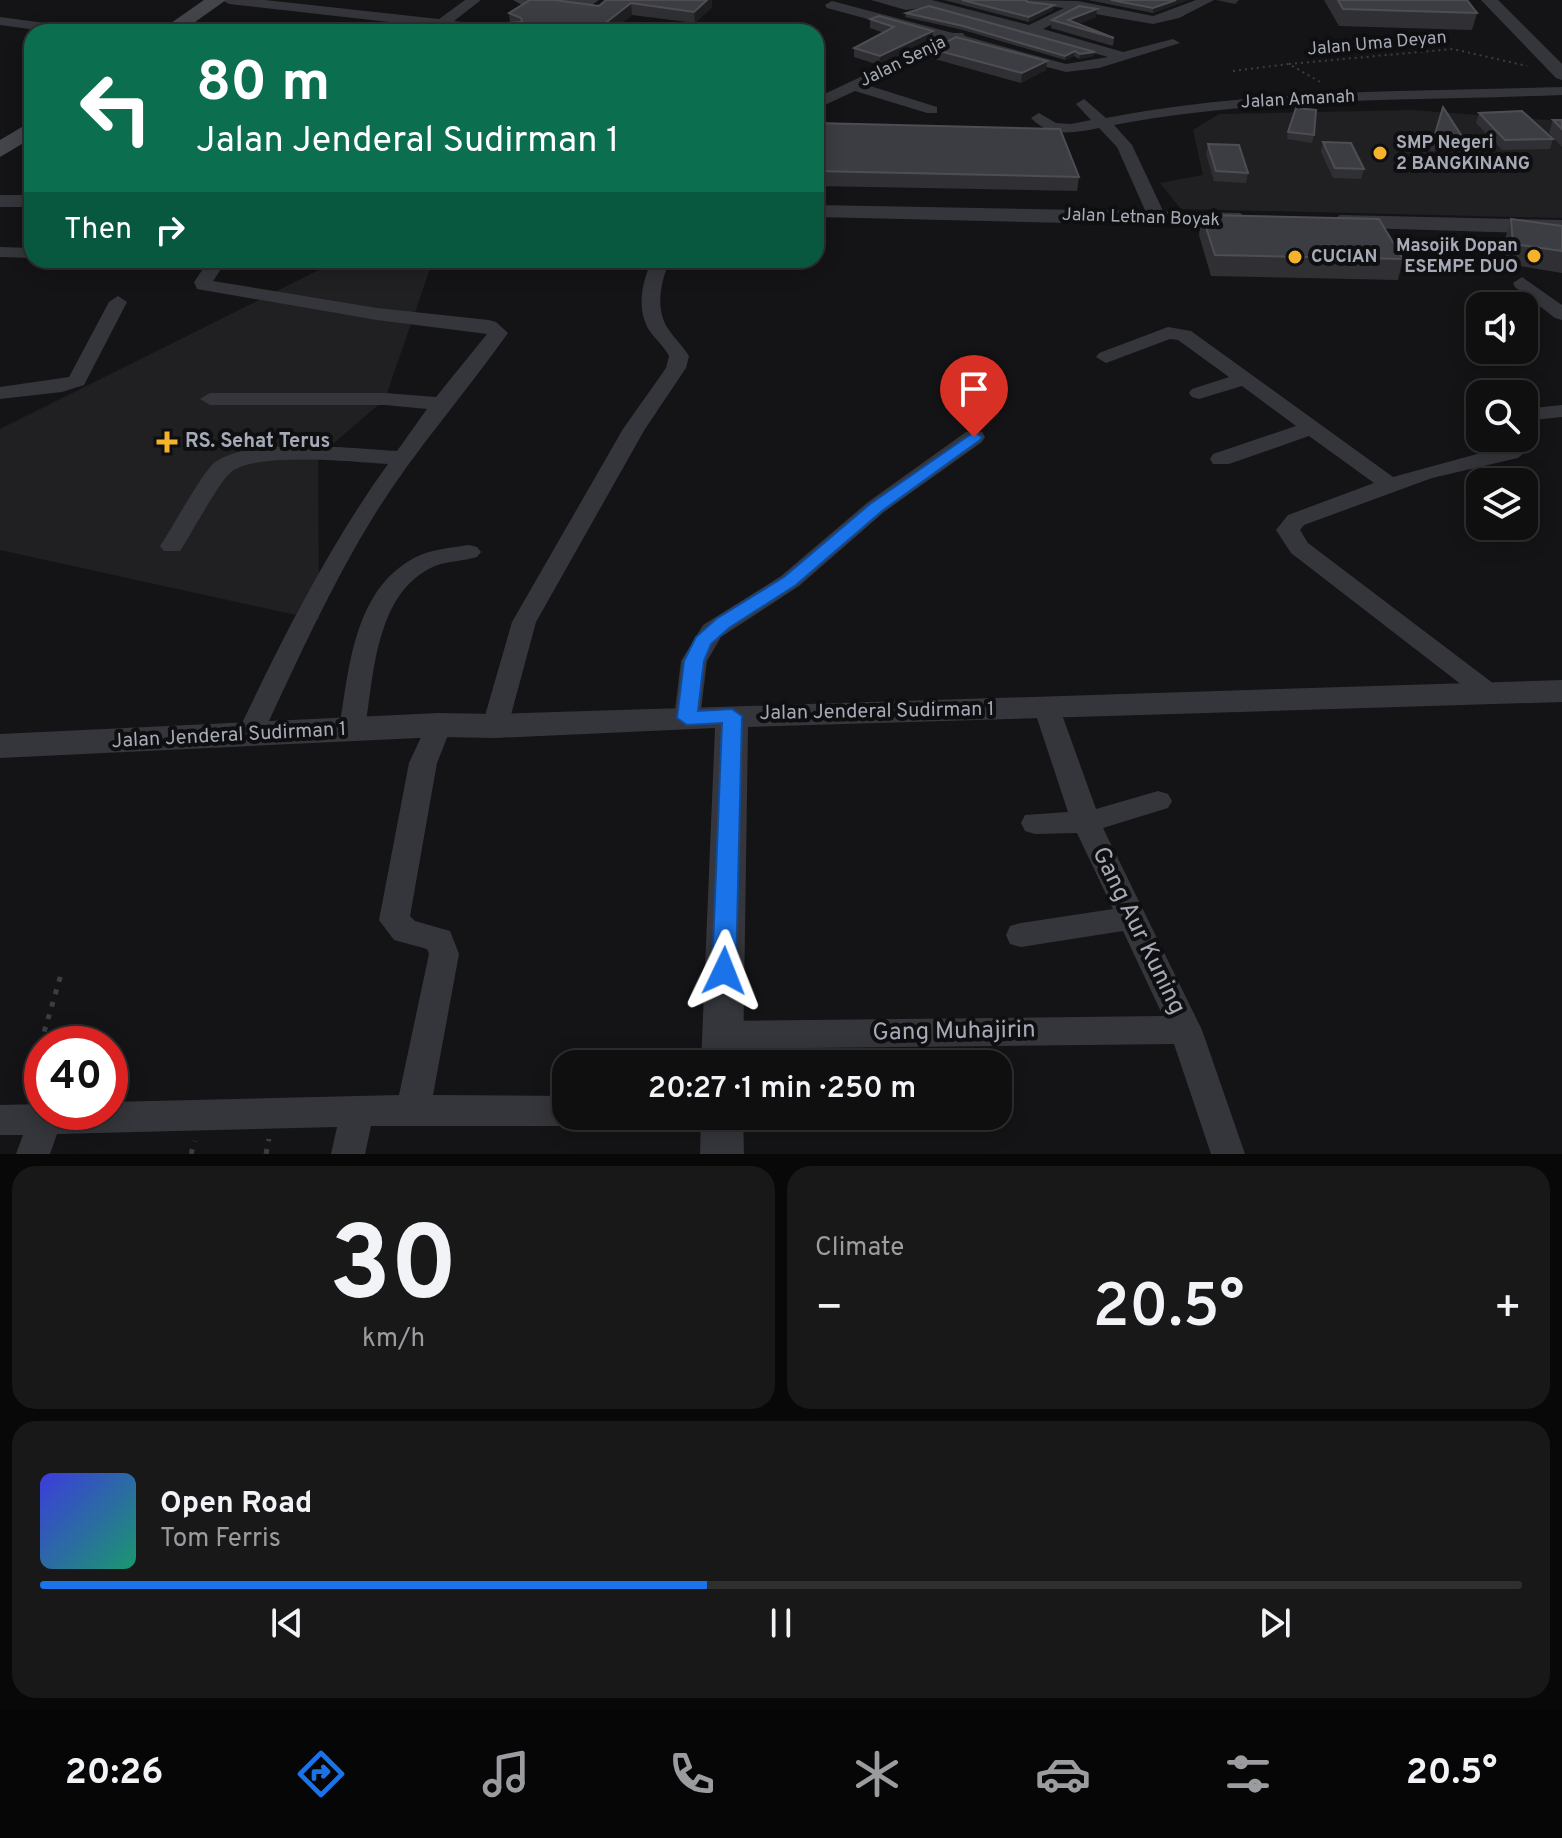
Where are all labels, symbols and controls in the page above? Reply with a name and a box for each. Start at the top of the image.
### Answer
street label: Jalan Uma Deyan [1306,26,1448,62]
street label: Jalan Senja [856,31,950,93]
text: 80 m [196,50,330,120]
icon: left [64,56,168,160]
street label: Jalan Amanah [1240,86,1356,114]
text: Jalan Jenderal Sudirman 1 [196,119,620,165]
place label: SMP Negeri 2 BANGKINANG [1396,132,1530,176]
marker: SMP Negeri 2 BANGKINANG [1371,144,1389,162]
street label: Jalan Letnan Boyak [1062,204,1220,232]
icon: right [148,208,192,252]
text: Then [64,212,132,249]
place label: Masojik Dopan ESEMPE DUO [1396,235,1518,279]
place label: CUCIAN [1311,246,1377,269]
marker: Masojik Dopan ESEMPE DUO [1525,247,1543,265]
marker: CUCIAN [1286,248,1304,266]
map controls [1466,292,1538,540]
button: sound [1466,292,1538,364]
pin [940,355,1008,437]
icon: arrive [952,367,996,411]
button: search [1466,380,1538,452]
place label: RS. Sehat Terus [185,429,330,455]
marker: RS. Sehat Terus [156,431,178,453]
button: layers [1466,468,1538,540]
street label: Jalan Jenderal Sudirman 1 [759,697,995,727]
street label: Jalan Jenderal Sudirman 1 [111,717,347,755]
street label: Gang Aur Kuning [1084,842,1192,1020]
position arrow [682,929,766,1013]
street label: Gang Muhajirin [872,1016,1036,1048]
speed limit sign: 40 [24,1026,128,1130]
text: 20:27 · 1 min · 250 m [648,1071,916,1108]
text: 30 [329,1205,458,1337]
text: Climate [815,1232,904,1265]
text: 20.5° [1093,1272,1244,1348]
text: − [815,1282,843,1338]
text: + [1494,1282,1522,1338]
text: km/h [362,1323,425,1356]
text: Open Road [160,1486,312,1523]
text: Tom Ferris [160,1523,281,1556]
icon: previous [265,1601,309,1645]
icon: pause [759,1601,803,1645]
icon: next [1253,1601,1297,1645]
icon: directions [293,1746,349,1802]
icon: music [478,1746,534,1802]
icon: phone [664,1746,720,1802]
icon: climate [849,1746,905,1802]
icon: car [1035,1746,1091,1802]
icon: filters [1220,1746,1276,1802]
text: 20:26 [65,1751,163,1797]
text: 20.5° [1406,1751,1497,1797]

